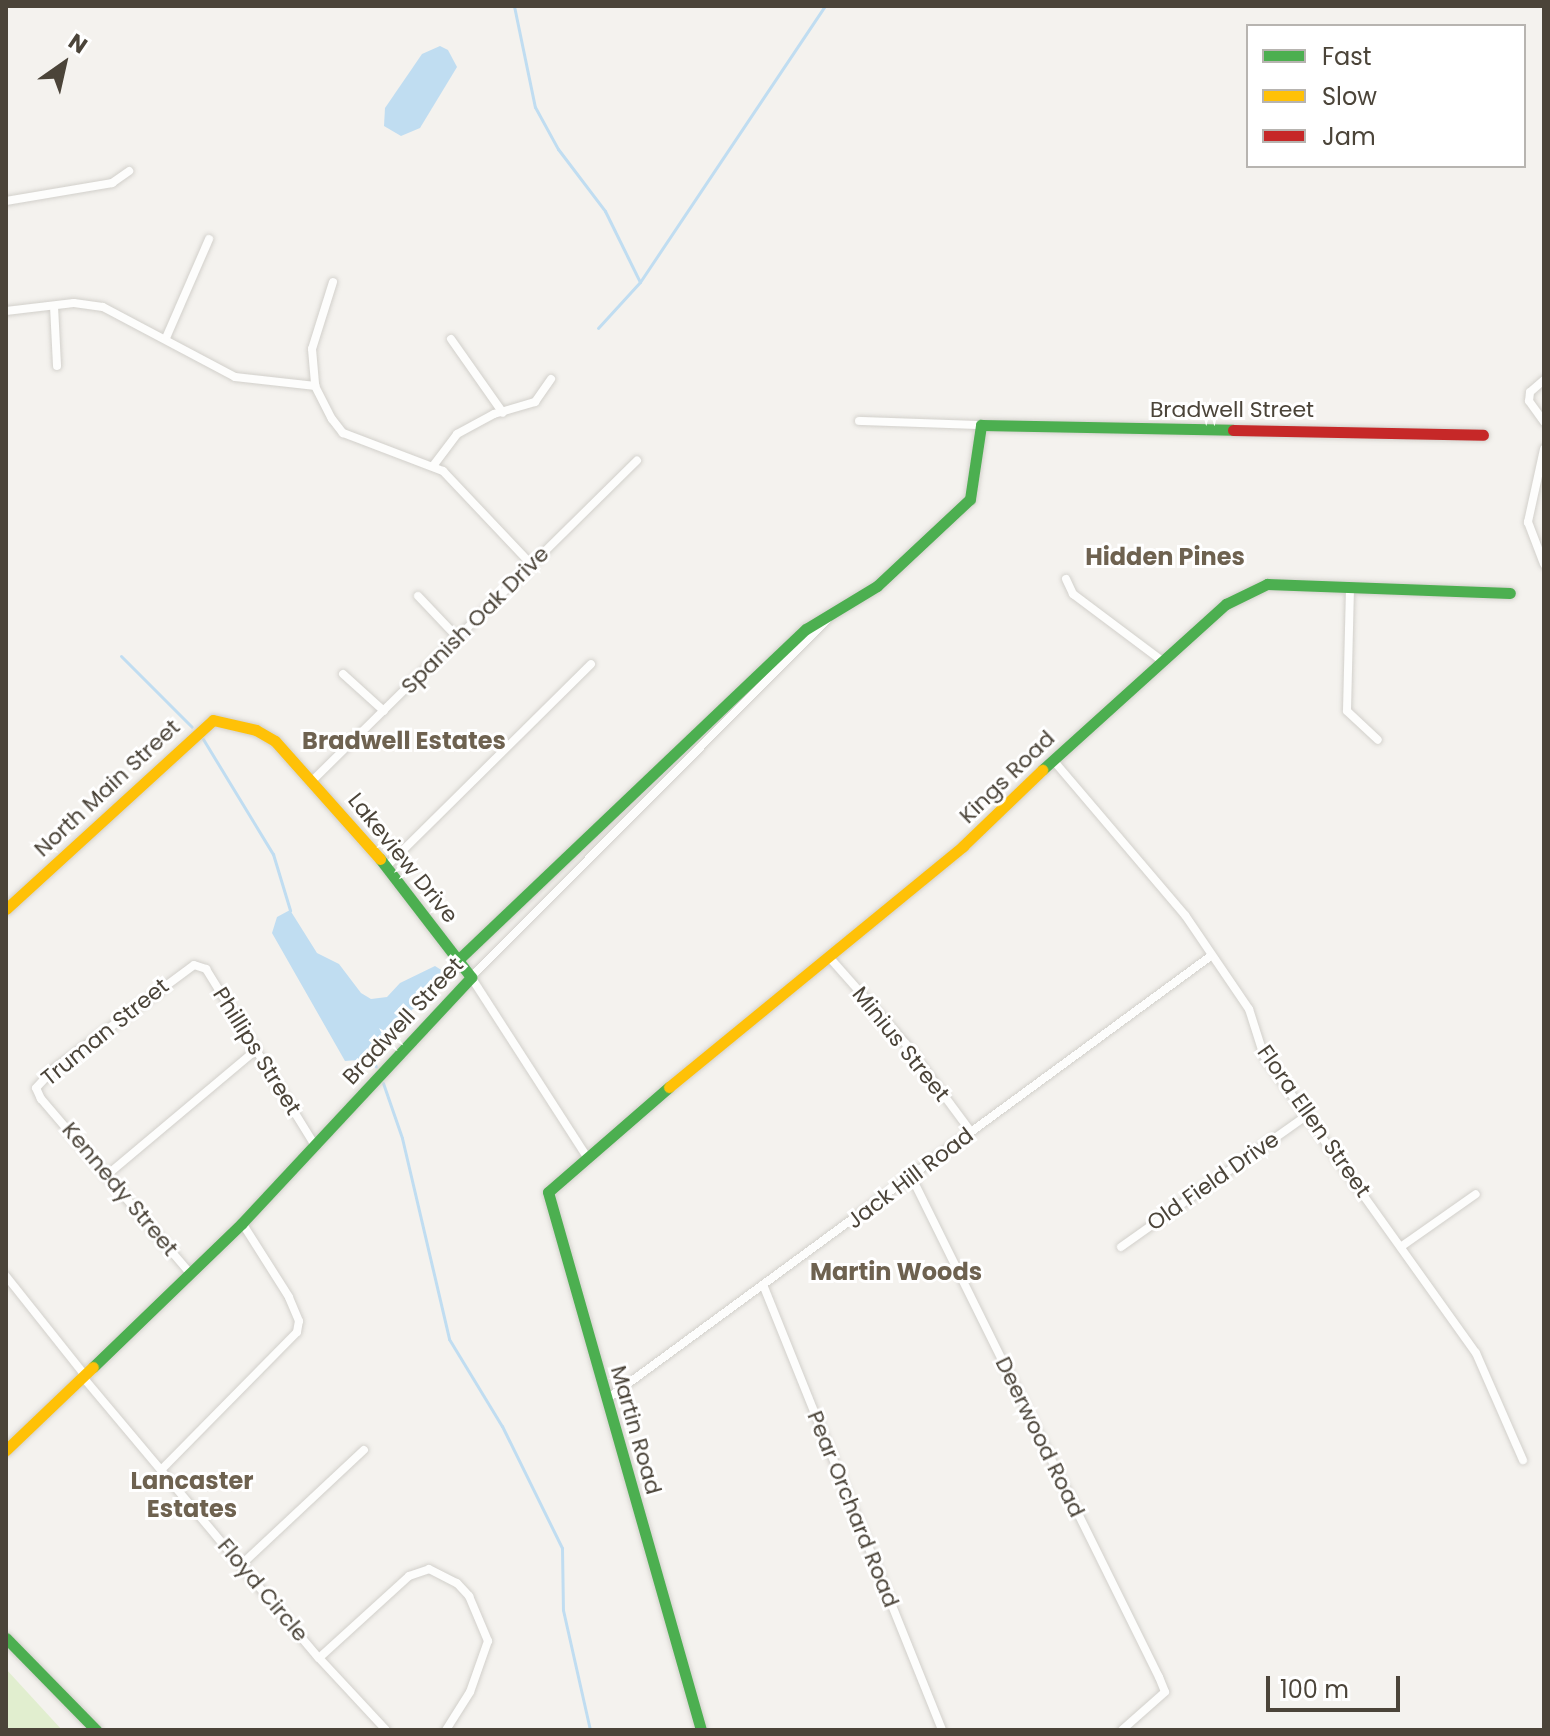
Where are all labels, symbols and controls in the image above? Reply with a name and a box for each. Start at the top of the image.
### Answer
north arrow [24,24,104,104]
legend [1246,24,1526,168]
text: N [62,26,93,61]
text: Fast [1322,40,1372,73]
text: Slow [1322,80,1377,113]
text: Jam [1322,120,1376,153]
street label: Bradwell Street [1150,397,1314,423]
street label: Spanish Oak Drive [396,541,554,699]
district label: Hidden Pines [1085,543,1245,571]
street label: North Main Street [29,714,185,862]
street label: Kings Road [954,725,1060,829]
district label: Bradwell Estates [302,727,506,755]
street label: Lakeview Drive [342,788,464,928]
street label: Bradwell Street [337,952,469,1090]
street label: Truman Street [36,973,174,1091]
street label: Minius Street [847,981,955,1107]
street label: Phillips Street [207,982,307,1120]
street label: Flora Ellen Street [1252,1040,1376,1202]
street label: Kennedy Street [56,1117,184,1261]
street label: Jack Hill Road [842,1122,978,1234]
street label: Old Field Drive [1142,1126,1284,1236]
district label: Martin Woods [810,1258,982,1286]
street label: Deerwood Road [990,1352,1090,1522]
street label: Martin Road [605,1363,667,1497]
street label: Pear Orchard Road [802,1407,904,1611]
district label: Lancaster Estates [131,1467,253,1523]
street label: Floyd Circle [212,1533,314,1647]
scale bar [1270,1660,1404,1710]
text: 100 m [1280,1673,1349,1706]

